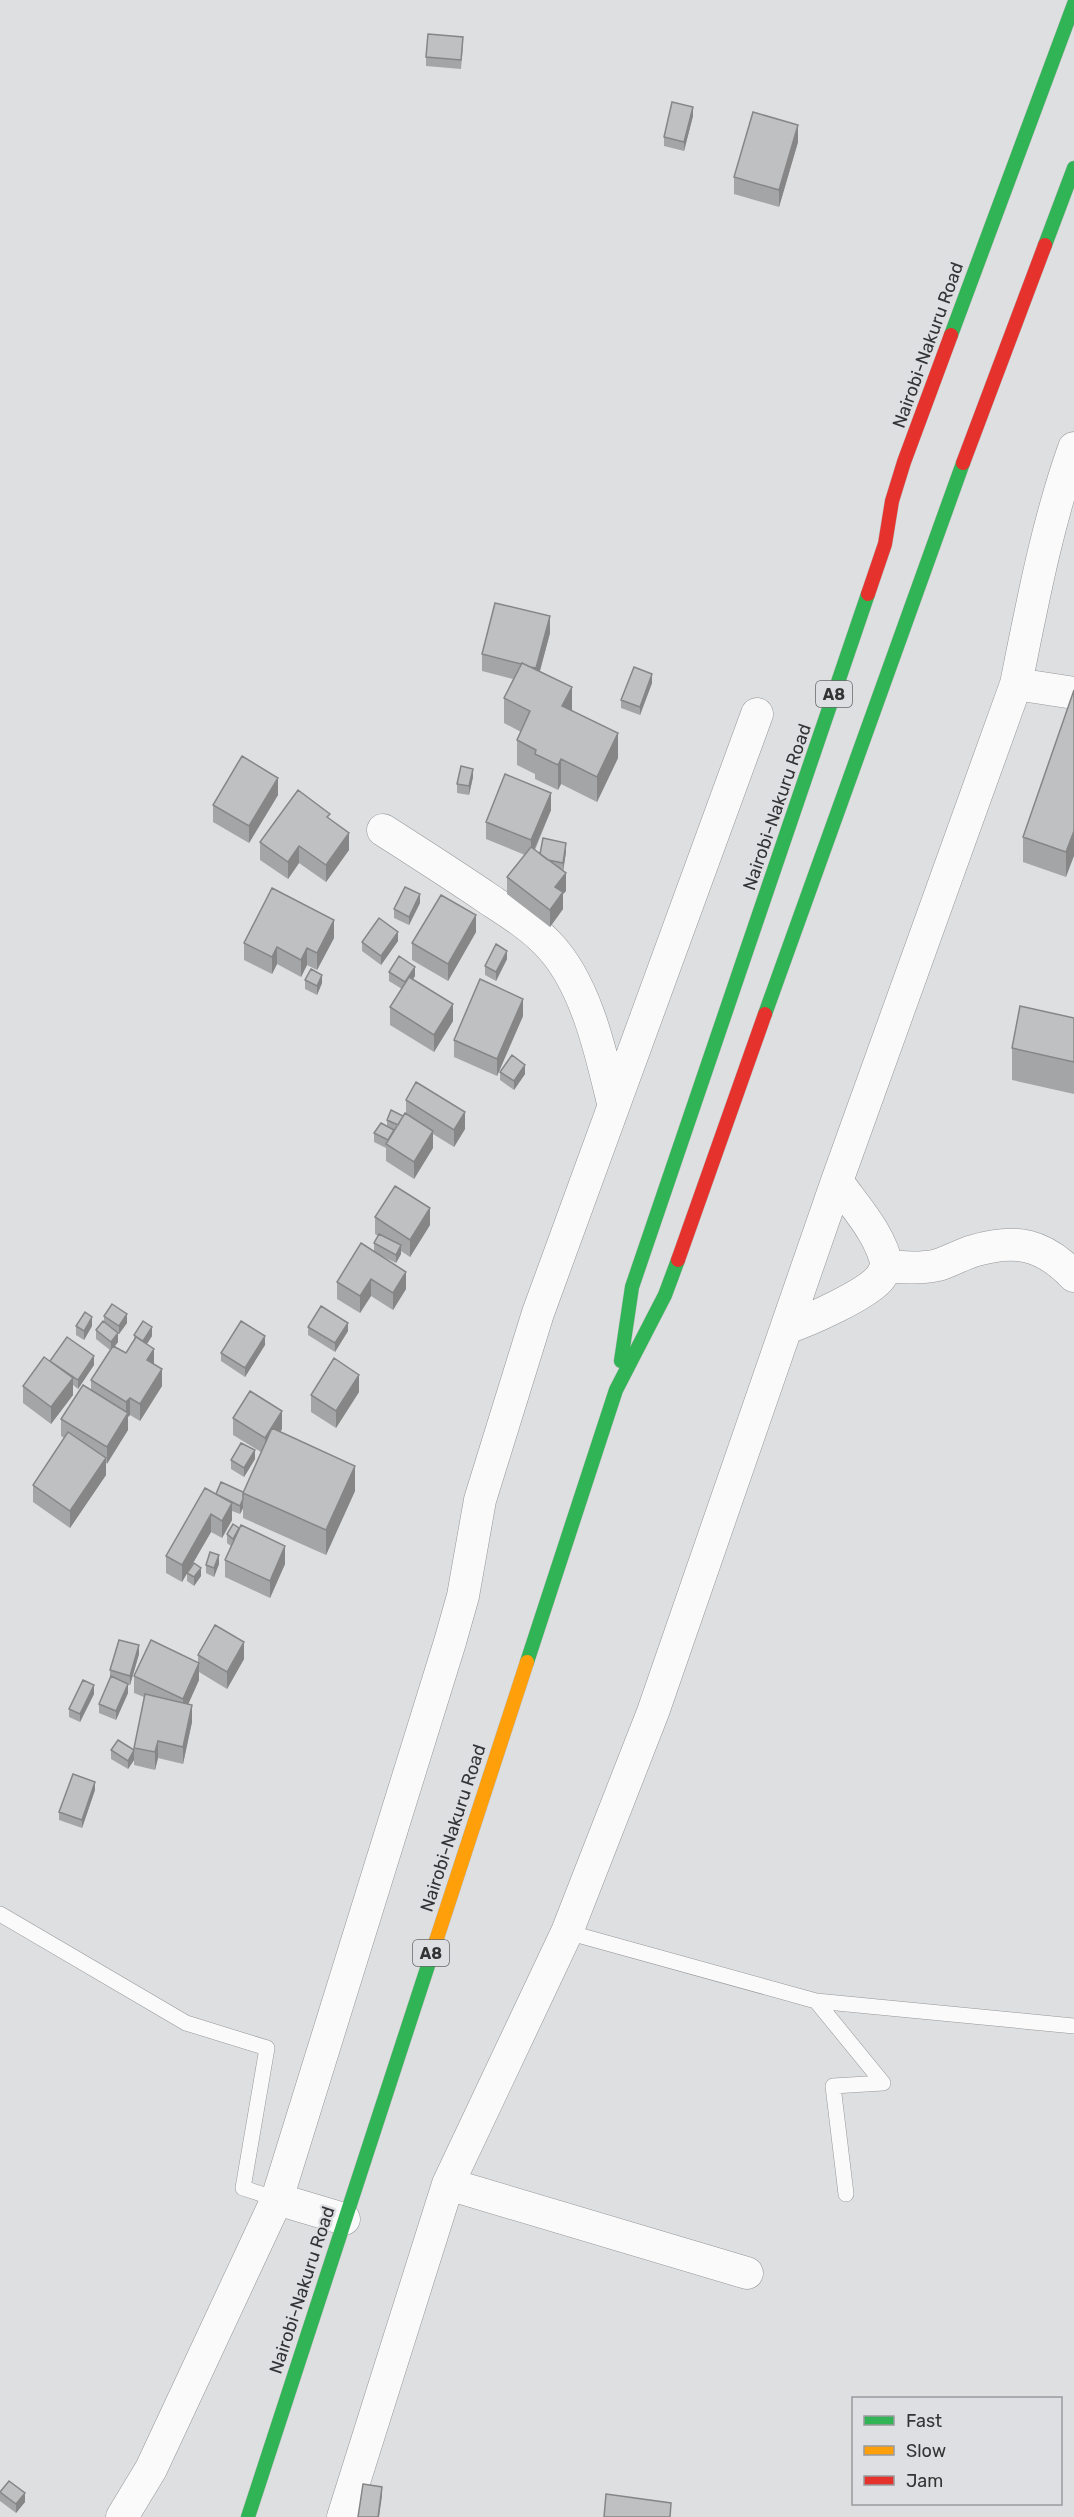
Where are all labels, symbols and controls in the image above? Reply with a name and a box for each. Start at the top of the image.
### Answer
street label: Nairobi-Nakuru Road [888,259,968,431]
road number: A8 [816,681,852,707]
street label: Nairobi-Nakuru Road [738,721,816,893]
street label: Nairobi-Nakuru Road [416,1742,490,1914]
road number: A8 [413,1940,449,1966]
street label: Nairobi-Nakuru Road [265,2204,339,2376]
legend [852,2397,1062,2505]
text: Fast [906,2410,942,2432]
text: Slow [906,2440,946,2462]
text: Jam [906,2470,943,2492]

